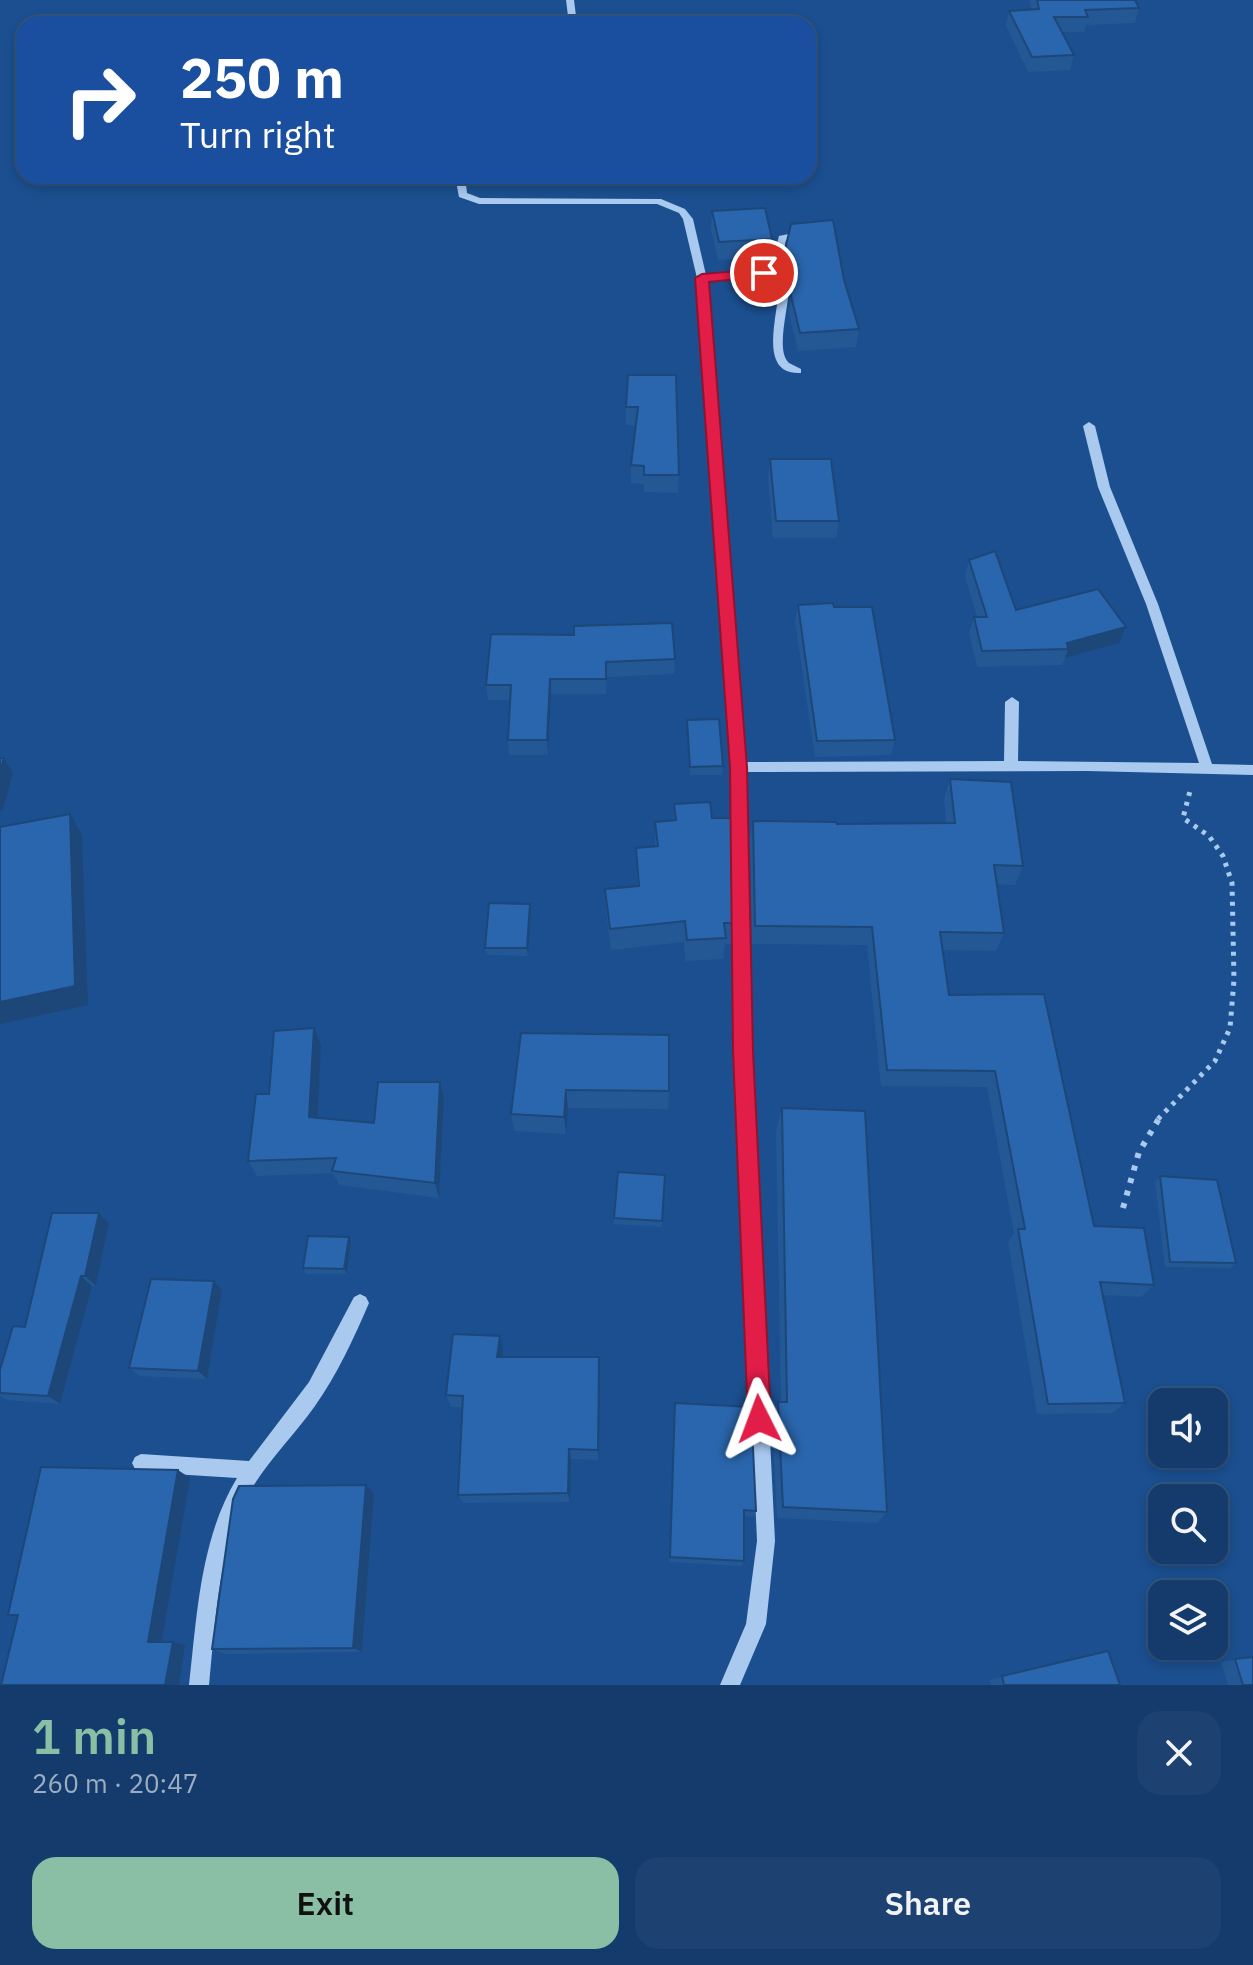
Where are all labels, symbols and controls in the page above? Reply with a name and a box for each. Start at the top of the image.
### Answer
text: 250 m [180,41,344,113]
icon: right [48,48,152,152]
text: Turn right [180,111,336,158]
pin [730,239,798,307]
icon: arrive [742,251,786,295]
position arrow [717,1377,801,1461]
map controls [1148,1388,1228,1660]
button: sound [1148,1388,1228,1468]
button: search [1148,1484,1228,1564]
button: layers [1148,1580,1228,1660]
text: 1 min [32,1705,156,1767]
button: close [1137,1711,1221,1795]
text: 260 m · 20:47 [32,1766,198,1800]
button: Exit [32,1857,619,1949]
button: Share [635,1857,1221,1949]

